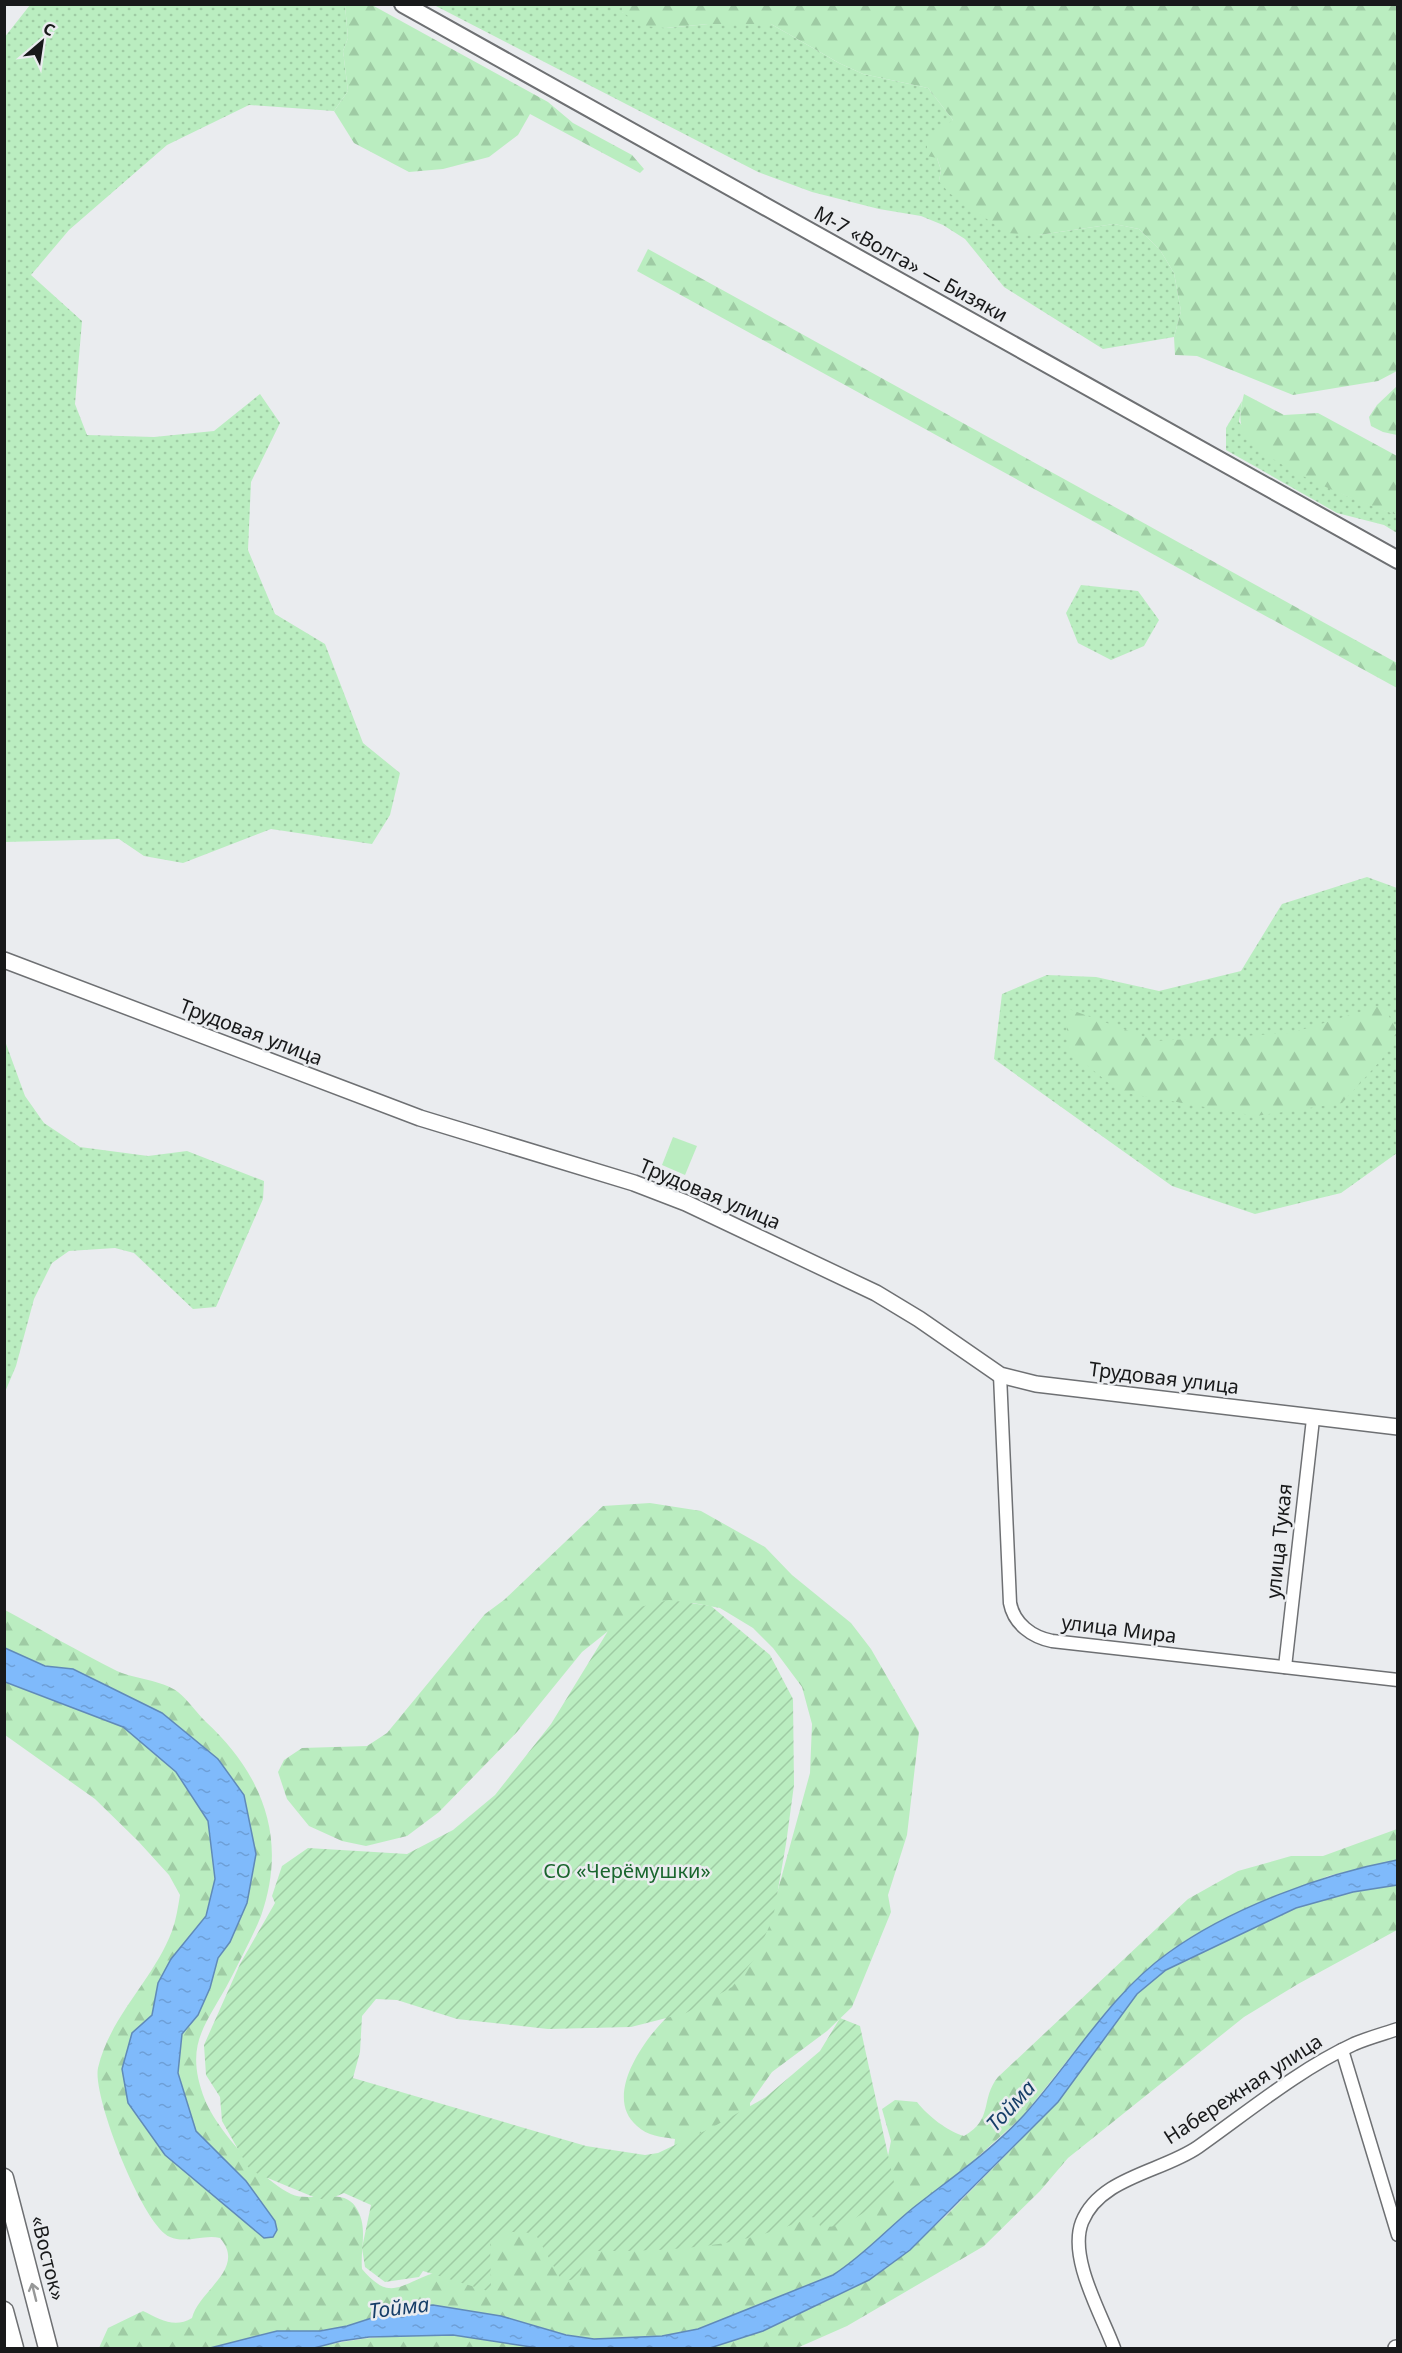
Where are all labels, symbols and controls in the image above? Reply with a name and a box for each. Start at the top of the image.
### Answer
north arrow [12,12,72,72]
text: С [39,17,59,41]
street label: М-7 «Волга» — Бизяки [810,199,1013,328]
street label: Трудовая улица [176,992,327,1071]
street label: Трудовая улица [635,1152,785,1235]
street label: Трудовая улица [1087,1355,1241,1400]
street label: улица Тукая [1259,1482,1298,1600]
street label: улица Мира [1060,1608,1178,1649]
park label: СО «Черёмушки» [543,1857,711,1884]
street label: Набережная улица [1158,2027,1327,2150]
water label: Тойма [979,2073,1041,2137]
street label: «Восток» [25,2213,72,2303]
one-way arrow [27,2283,39,2302]
water label: Тойма [367,2289,431,2325]

